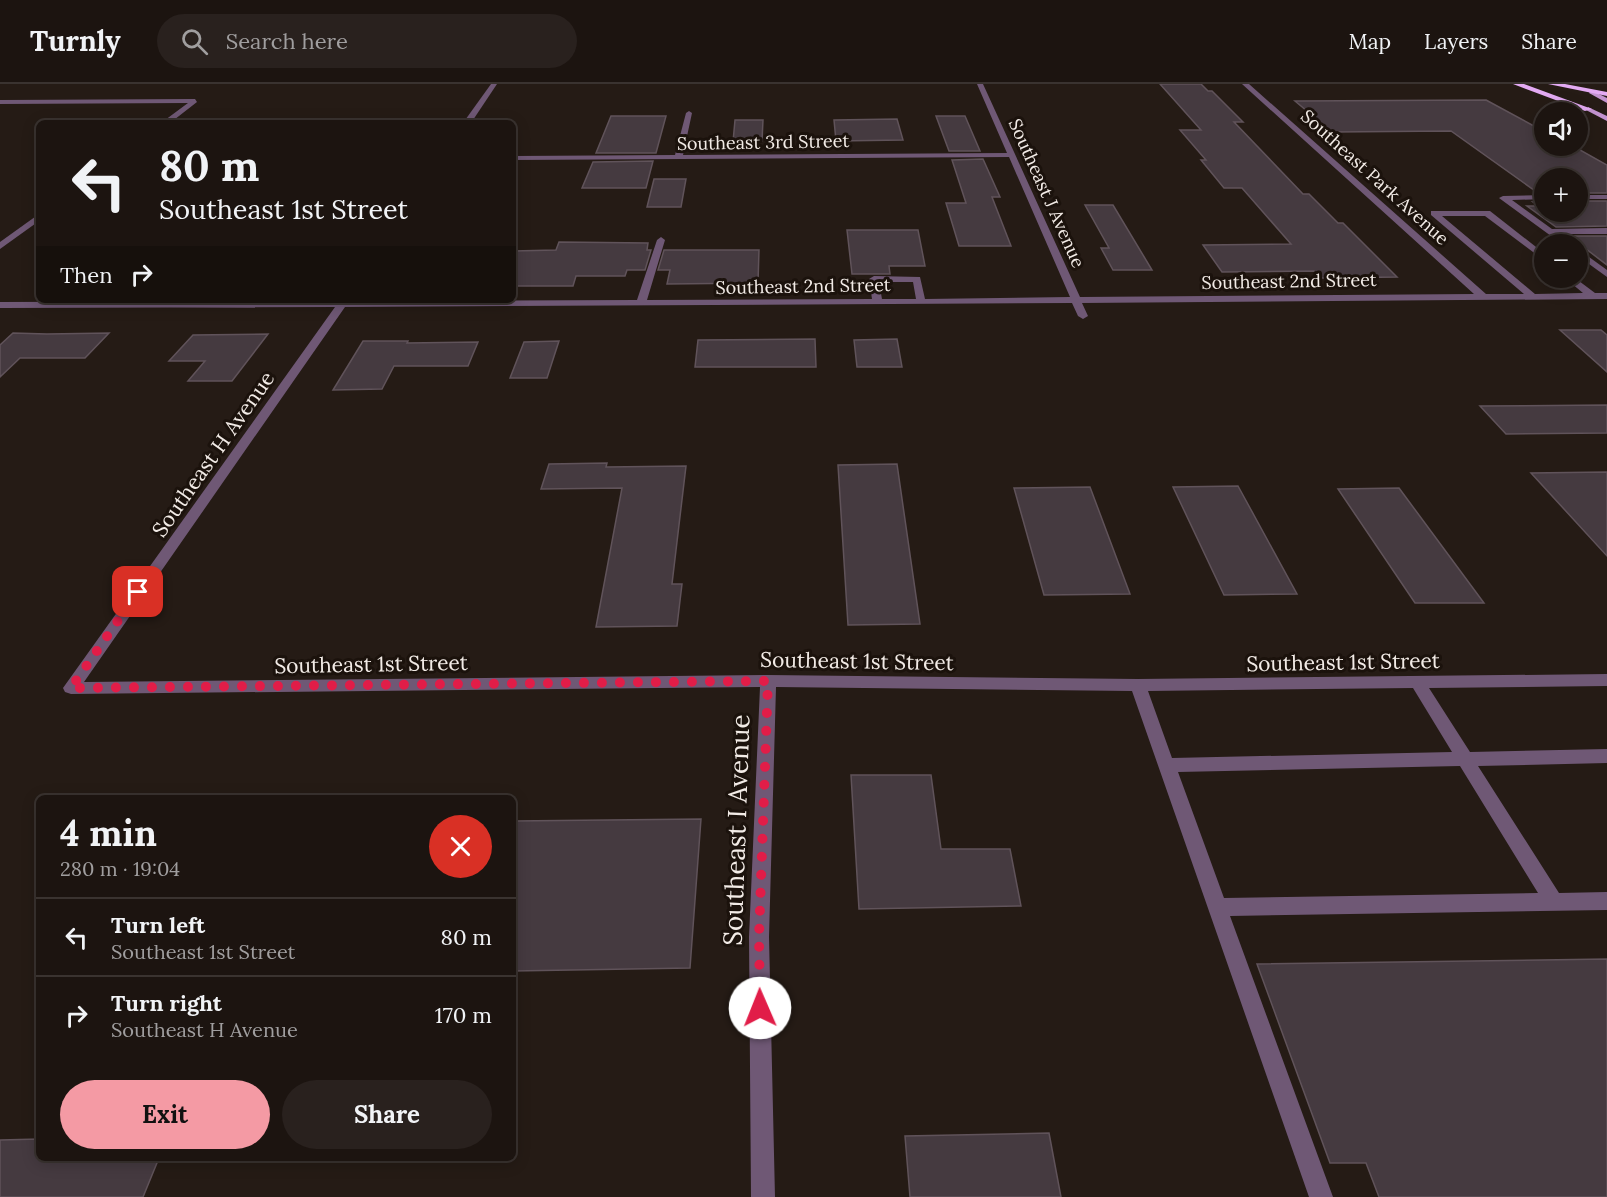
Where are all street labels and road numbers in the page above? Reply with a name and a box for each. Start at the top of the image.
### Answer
street label: Southeast Park Avenue [1296,104,1454,250]
street label: Southeast J Avenue [1004,115,1090,271]
street label: Southeast 3rd Street [677,129,849,155]
street label: Southeast 2nd Street [1201,268,1377,294]
street label: Southeast 2nd Street [715,273,891,299]
street label: Southeast H Avenue [146,366,280,542]
street label: Southeast 1st Street [760,646,955,676]
street label: Southeast 1st Street [1246,647,1441,677]
street label: Southeast 1st Street [274,649,469,679]
street label: Southeast I Avenue [715,714,757,946]

